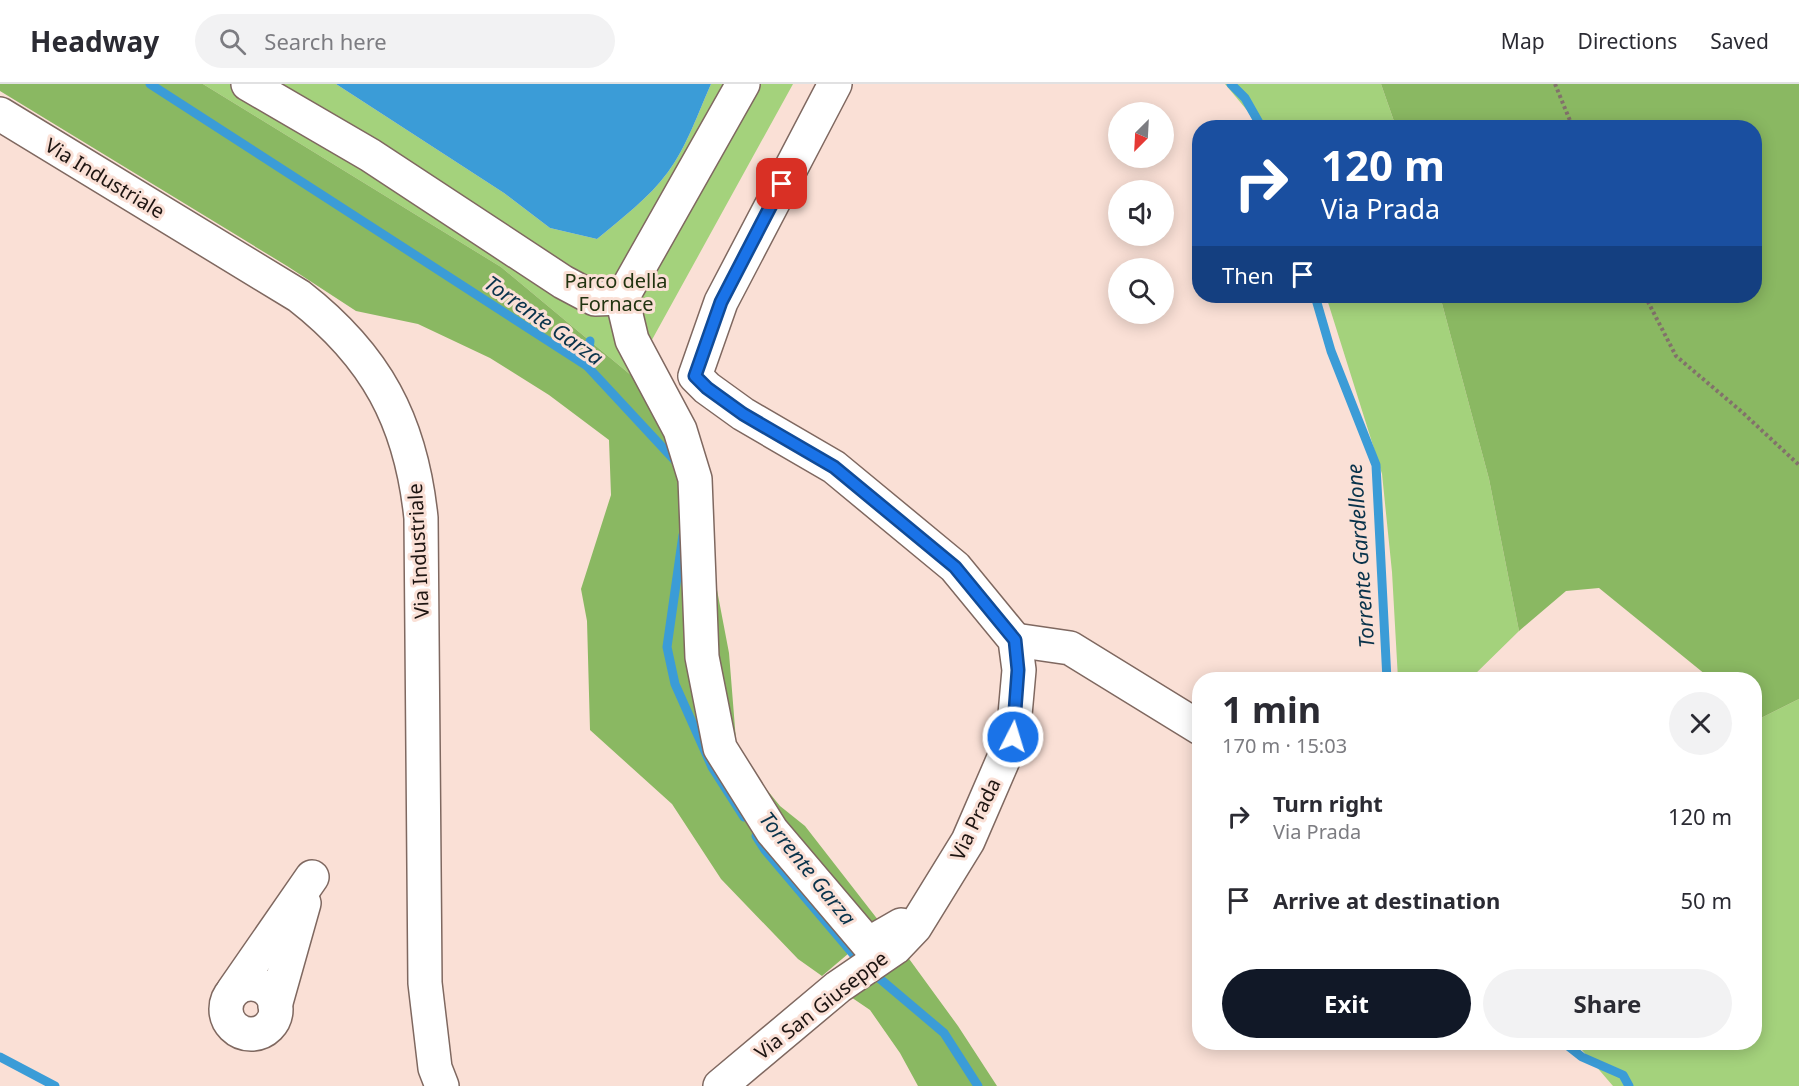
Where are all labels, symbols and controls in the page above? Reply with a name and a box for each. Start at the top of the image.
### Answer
search box [195,14,615,68]
text: Headway [30,22,159,60]
icon: search [216,25,249,58]
text: Search here [264,26,387,56]
text: Map [1501,27,1545,55]
text: Directions [1578,27,1677,55]
text: Saved [1710,27,1769,55]
north arrow [1108,102,1174,168]
map controls [1108,102,1174,324]
street label: Via Industriale [40,132,170,224]
text: 120 m [1321,136,1445,193]
icon: right [1222,144,1300,222]
pin [756,158,807,209]
icon: arrive [765,167,798,200]
button: sound [1108,180,1174,246]
text: Via Prada [1321,190,1440,227]
button: search [1108,258,1174,324]
icon: arrive [1286,258,1319,291]
text: Then [1222,260,1274,290]
park label: Parco della Fornace [564,267,668,317]
water label: Torrente Garza [479,269,609,371]
water label: Torrente Gardellone [1340,463,1380,649]
street label: Via Industriale [401,483,435,619]
text: 1 min [1222,685,1321,734]
button: close [1669,692,1732,755]
position arrow [981,705,1045,769]
text: 170 m · 15:03 [1222,732,1347,759]
street label: Via Prada [944,773,1006,865]
text: Turn right [1273,788,1383,818]
icon: right [1222,800,1255,833]
text: 120 m [1668,801,1732,831]
water label: Torrente Garza [754,805,863,931]
text: Via Prada [1273,818,1361,845]
icon: arrive [1222,884,1255,917]
text: Arrive at destination [1273,885,1500,915]
text: 50 m [1681,885,1732,915]
street label: Via San Giuseppe [749,944,893,1066]
button: Exit [1222,969,1471,1038]
button: Share [1483,969,1732,1038]

